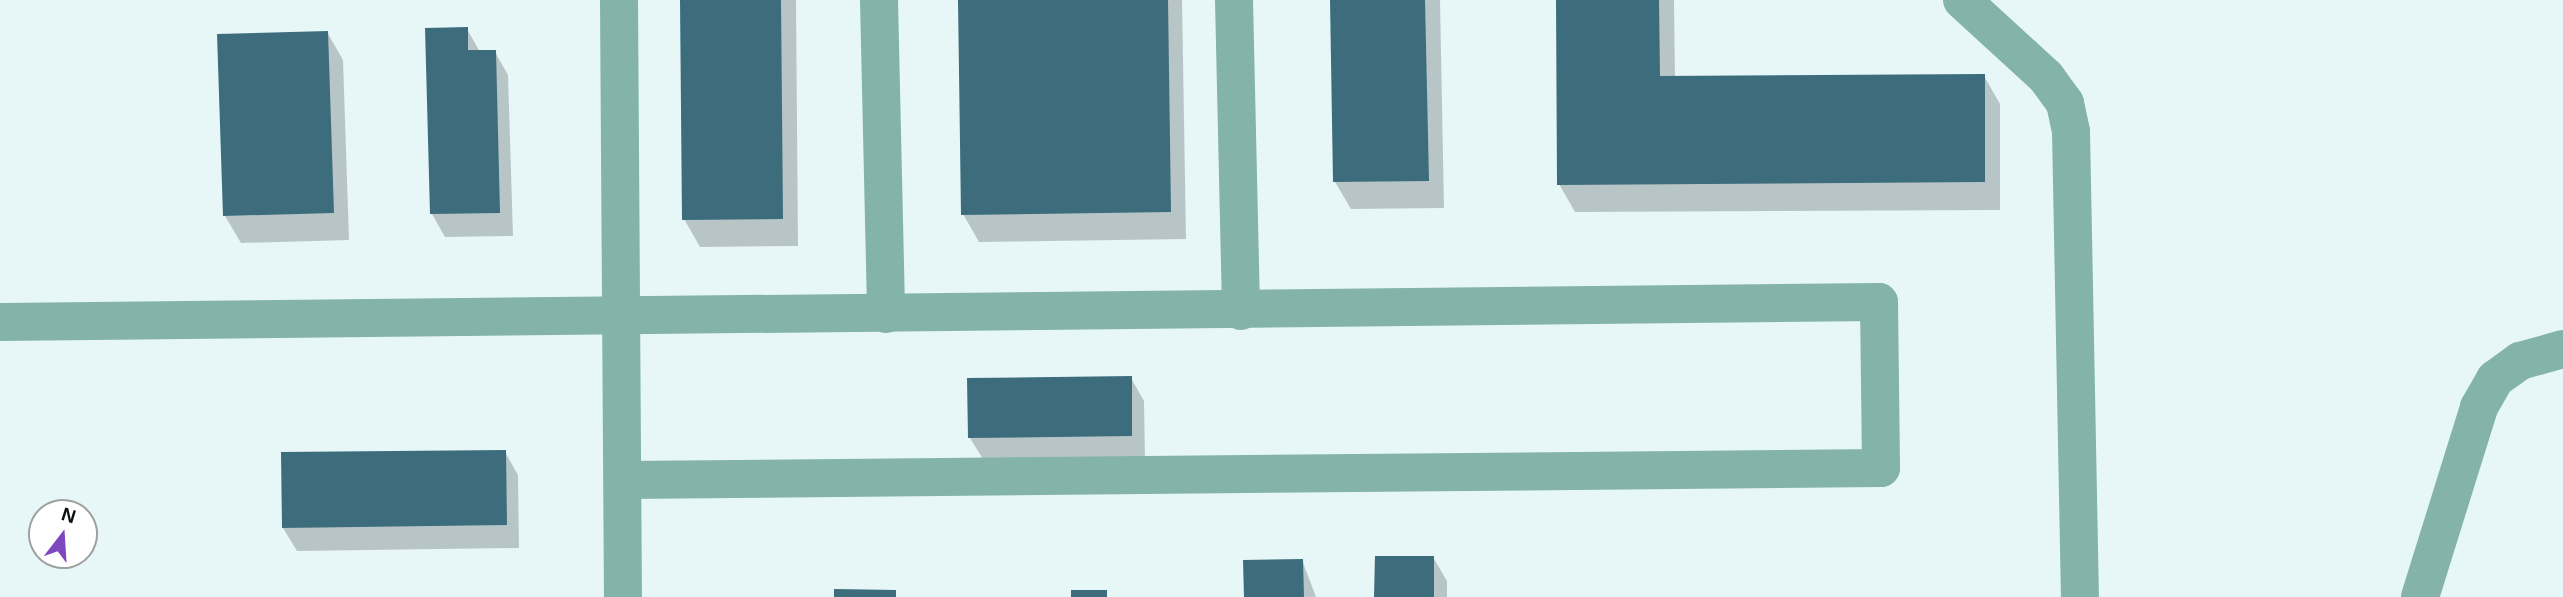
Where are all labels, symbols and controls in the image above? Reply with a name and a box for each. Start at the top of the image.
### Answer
north arrow [28,499,98,569]
text: N [59,503,78,527]

